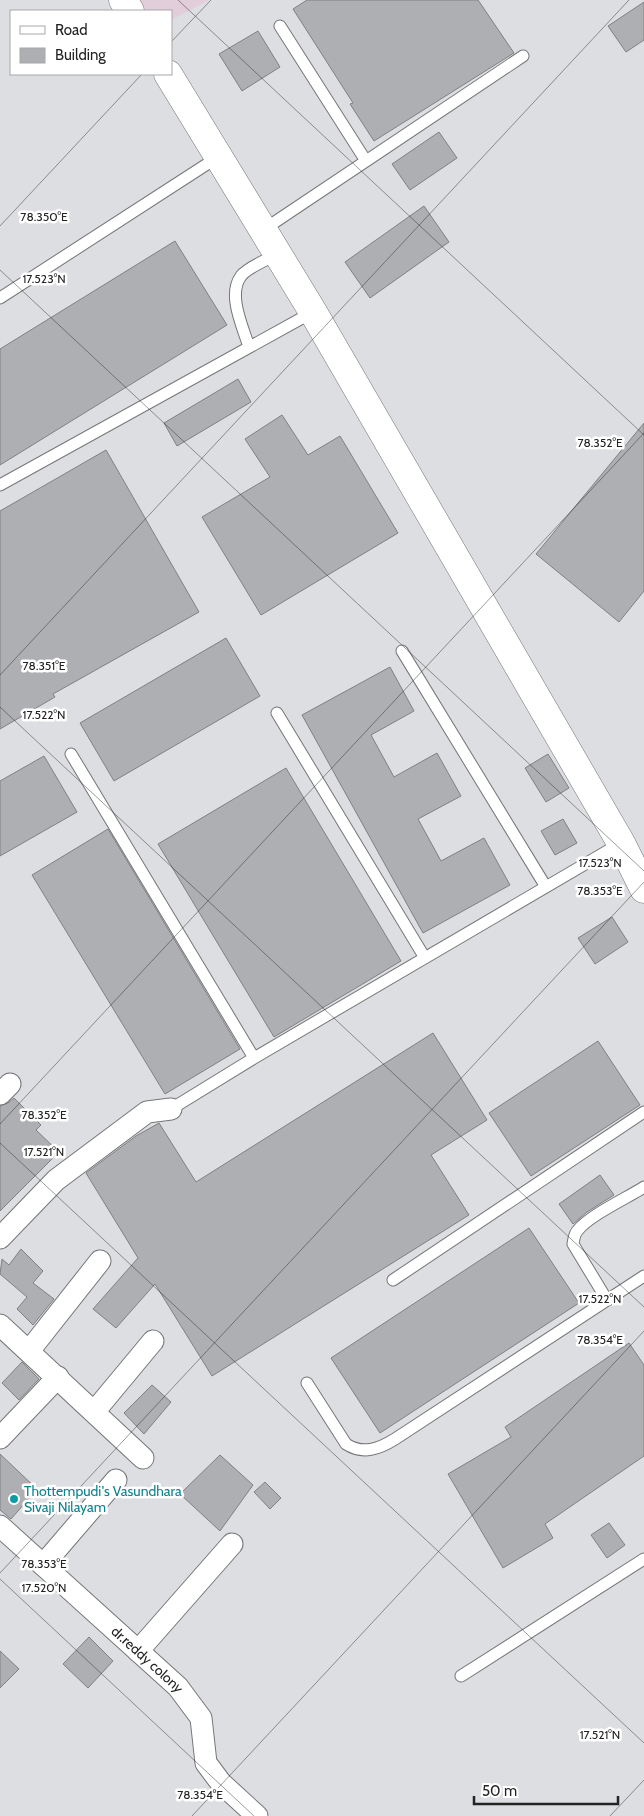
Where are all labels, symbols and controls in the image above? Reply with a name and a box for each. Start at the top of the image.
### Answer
legend [10,10,172,75]
text: Road [55,21,88,39]
text: Building [55,46,106,64]
text: 78.350°E [20,209,68,224]
text: 17.523°N [22,271,66,286]
text: 78.352°E [577,435,623,450]
text: 78.351°E [23,658,66,673]
text: 17.522°N [23,707,65,722]
text: 17.523°N [578,855,622,870]
text: 78.353°E [577,883,623,898]
text: 78.352°E [21,1107,67,1122]
text: 17.521°N [24,1144,64,1159]
text: 17.522°N [579,1291,621,1306]
text: 78.354°E [577,1332,623,1347]
place label: Thottempudi's Vasundhara Sivaji Nilayam [24,1482,182,1516]
marker: Thottempudi's Vasundhara Sivaji Nilayam [8,1493,20,1505]
text: 78.353°E [21,1556,67,1571]
text: 17.520°N [21,1580,67,1595]
street label: dr.reddy colony [108,1622,188,1696]
text: 17.521°N [580,1727,620,1742]
scale bar [474,1774,618,1806]
text: 50 m [482,1782,517,1800]
text: 78.354°E [177,1787,223,1802]

